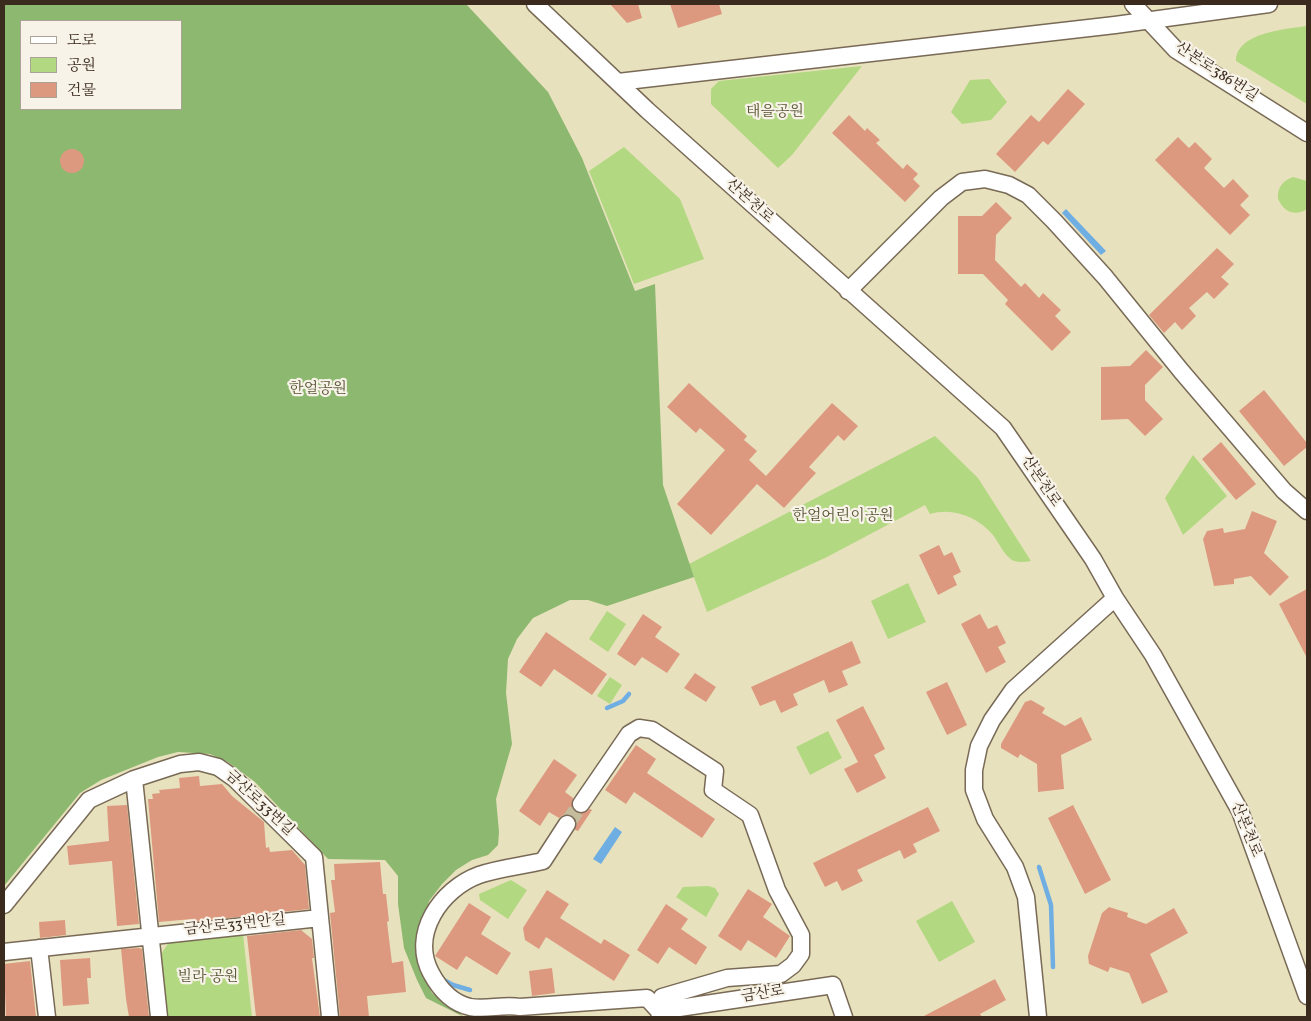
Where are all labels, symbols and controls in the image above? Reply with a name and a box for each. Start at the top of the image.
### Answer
legend [20,20,182,110]
text: 도로 [67,31,96,52]
street label: 산본로386번길 [1171,39,1261,107]
text: 공원 [67,56,96,77]
text: 건물 [67,81,96,102]
park label: 태을공원 [746,104,804,122]
street label: 산본천로 [721,176,777,228]
park label: 한얼공원 [289,381,347,399]
street label: 산본천로 [1016,453,1064,511]
park label: 한얼어린이공원 [792,508,894,526]
street label: 금산로33번길 [221,768,297,840]
street label: 산본천로 [1226,800,1264,860]
street label: 금산로33번안길 [183,912,287,940]
park label: 빌라 공원 [178,969,238,987]
street label: 금산로 [740,983,786,1007]

